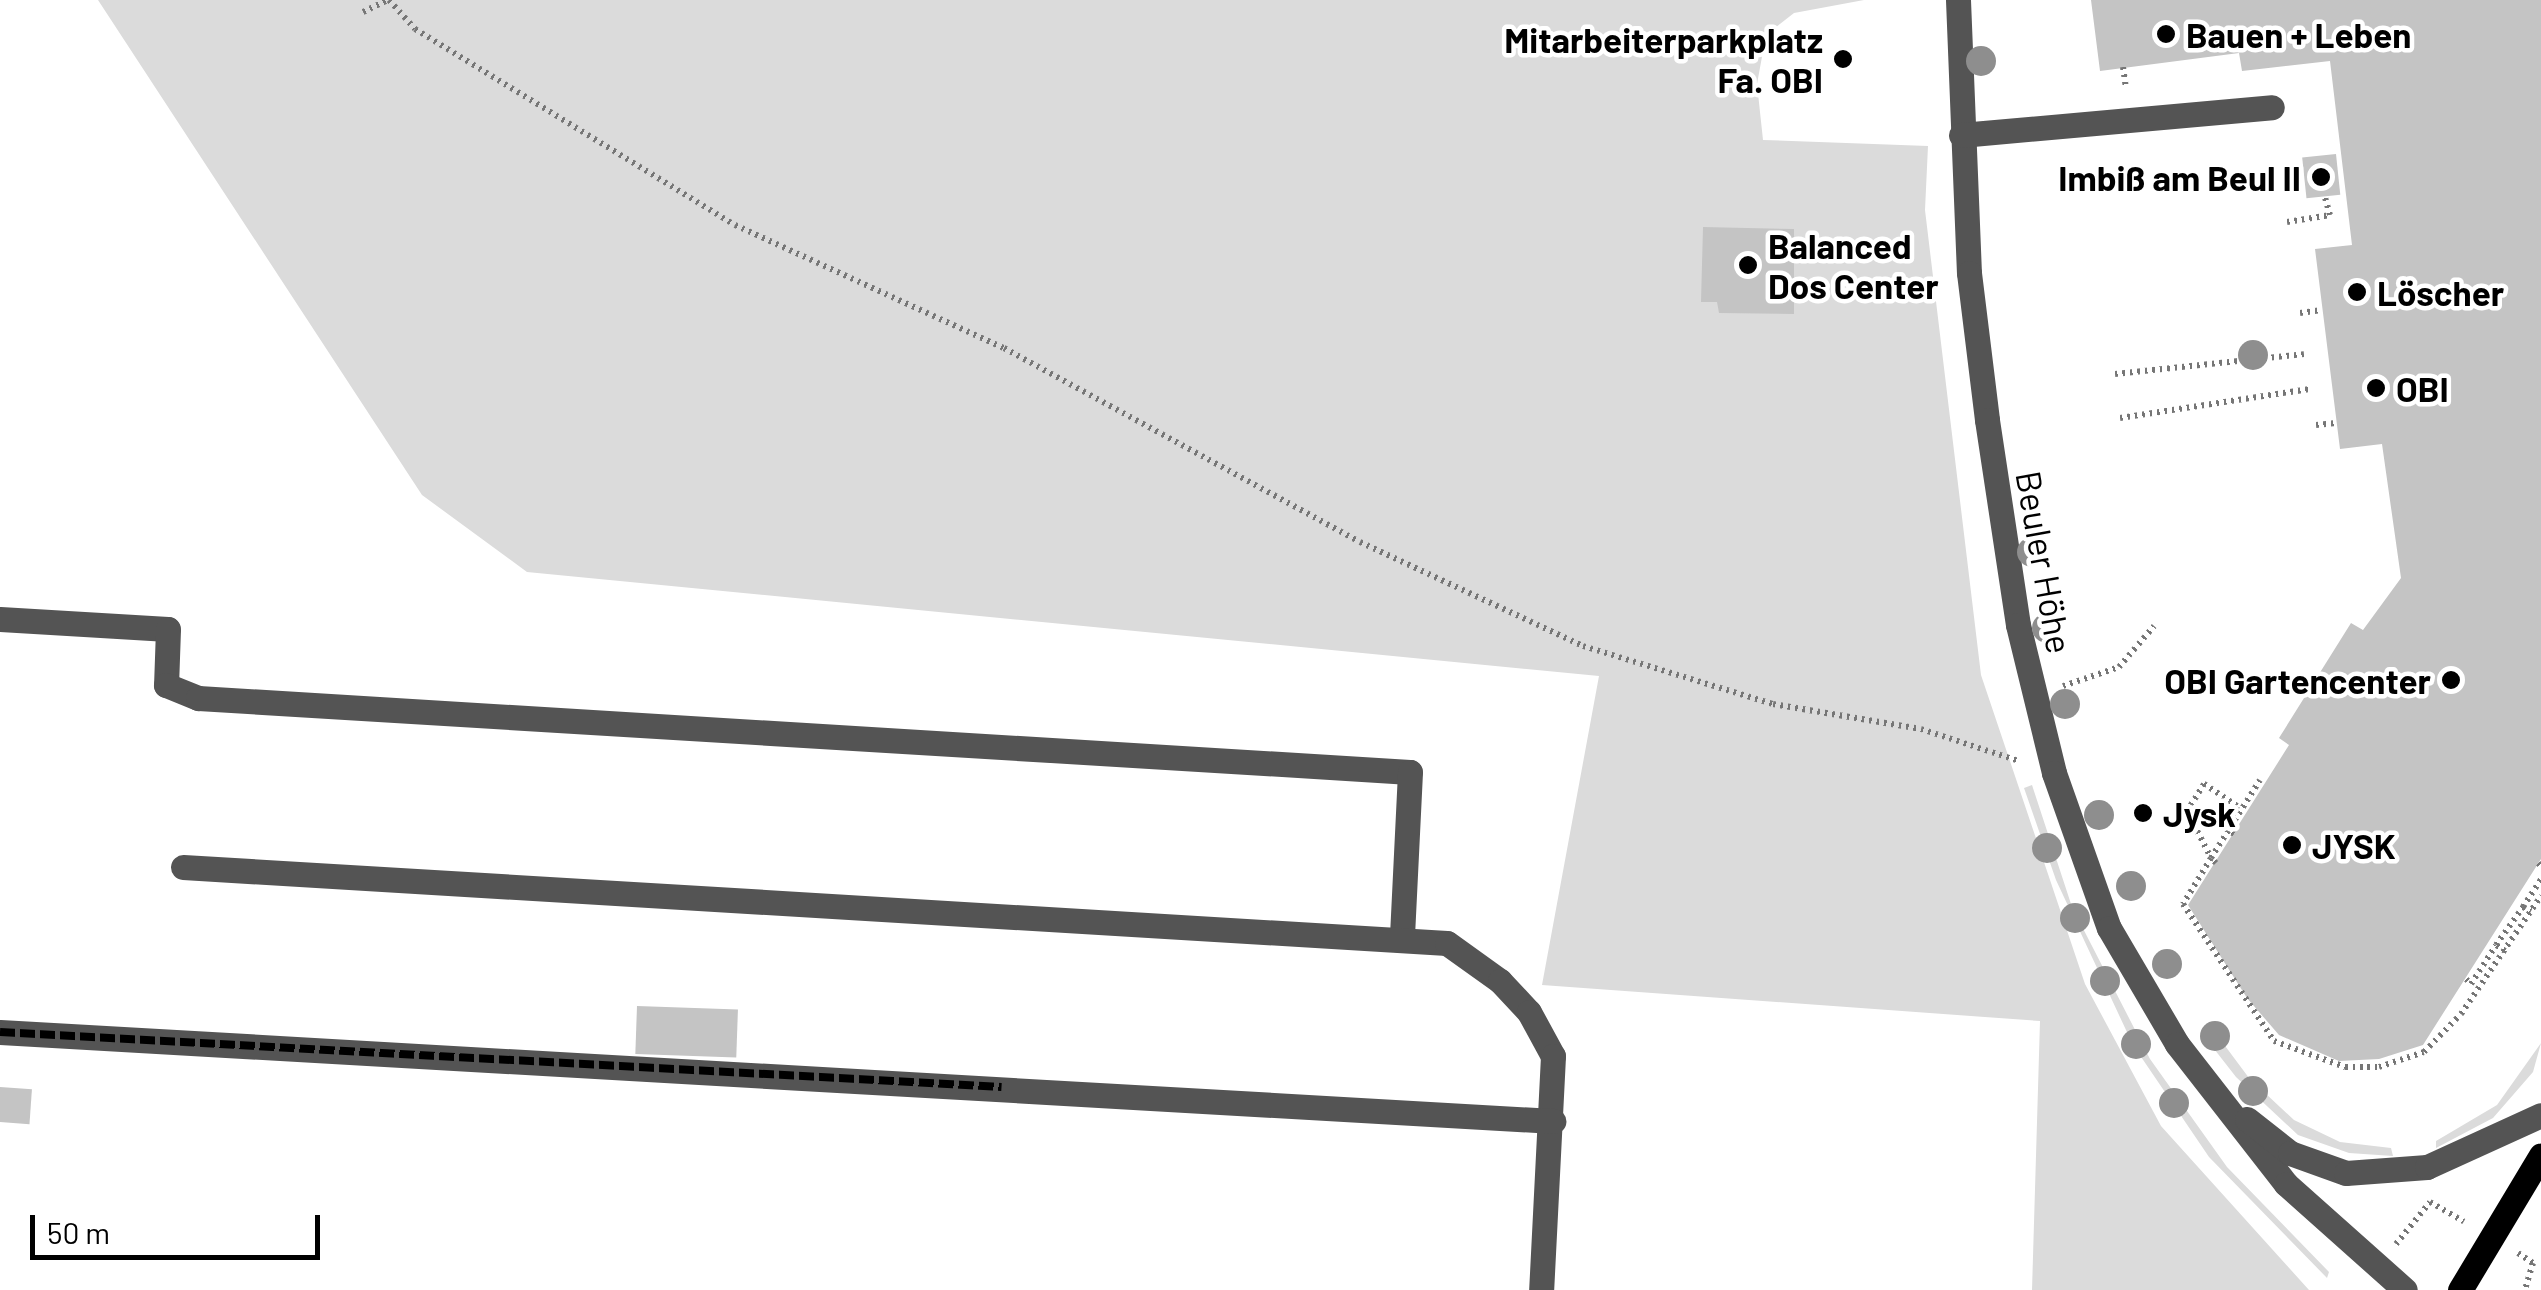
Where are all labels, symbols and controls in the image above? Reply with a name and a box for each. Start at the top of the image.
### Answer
place label: Bauen + Leben [2186,13,2412,55]
place label: Mitarbeiterparkplatz Fa. OBI [1504,18,1823,100]
marker: Bauen + Leben [2155,23,2177,45]
marker: Mitarbeiterparkplatz Fa. OBI [1832,48,1854,70]
place label: Imbiß am Beul II [2058,156,2301,198]
marker: Imbiß am Beul II [2310,166,2332,188]
place label: Balanced Dos Center [1768,224,1939,306]
marker: Balanced Dos Center [1737,254,1759,276]
place label: Löscher [2377,271,2504,313]
marker: Löscher [2346,281,2368,303]
place label: OBI [2396,367,2449,409]
marker: OBI [2365,377,2387,399]
street label: Beuler Höhe [2008,467,2082,657]
place label: OBI Gartencenter [2164,659,2431,701]
marker: OBI Gartencenter [2440,669,2462,691]
place label: Jysk [2163,792,2236,834]
marker: Jysk [2132,802,2154,824]
place label: JYSK [2312,824,2396,866]
marker: JYSK [2281,834,2303,856]
scale bar [35,1195,325,1257]
text: 50 m [47,1214,110,1250]

